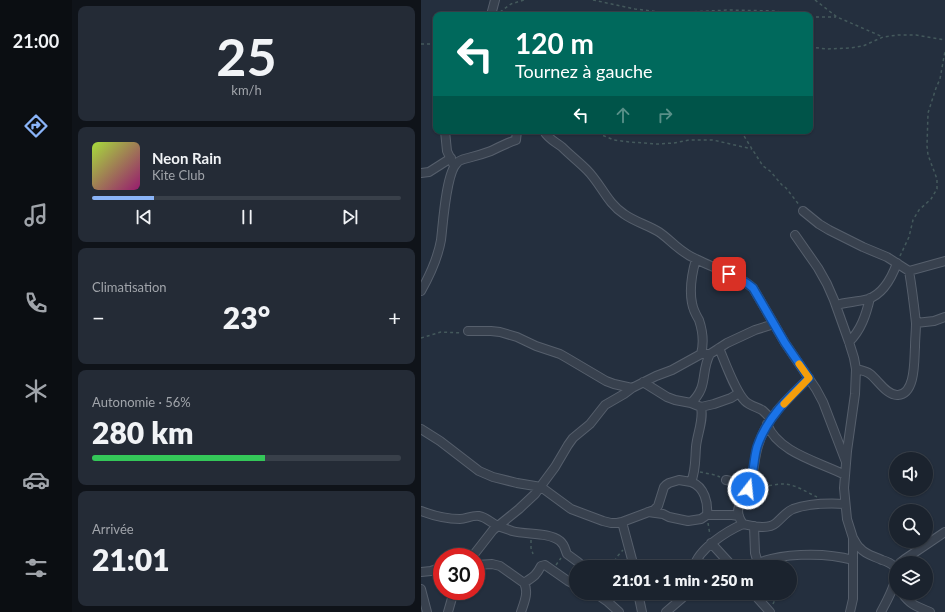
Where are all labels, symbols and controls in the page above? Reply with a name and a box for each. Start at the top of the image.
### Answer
text: 25 [216,25,277,87]
text: 120 m [515,26,594,60]
icon: left [449,28,501,80]
text: 21:00 [13,30,59,52]
text: Tournez à gauche [515,60,653,82]
text: km/h [231,82,262,98]
icon: left [570,104,592,126]
icon: ahead [612,104,634,126]
icon: right [654,104,676,126]
icon: directions [22,112,50,140]
text: Neon Rain [152,149,221,167]
text: Kite Club [152,167,205,183]
icon: music [22,201,50,229]
icon: previous [133,206,155,228]
icon: pause [236,206,258,228]
icon: next [339,206,361,228]
pin [712,257,746,291]
icon: arrive [718,263,740,285]
text: Climatisation [92,279,167,295]
icon: phone [22,289,50,317]
text: 23° [223,299,270,335]
text: − [92,304,105,331]
text: + [388,304,401,331]
icon: climate [22,377,50,405]
text: Autonomie · 56% [92,394,191,410]
text: 280 km [92,414,193,450]
map controls [889,452,933,600]
button: sound [889,452,933,496]
icon: car [22,466,50,494]
position arrow [727,468,769,510]
button: search [889,504,933,548]
text: Arrivée [92,521,134,537]
text: 21:01 [92,541,170,577]
speed limit sign: 30 [433,548,485,600]
icon: filters [22,554,50,582]
button: layers [889,556,933,600]
text: 21:01 · 1 min · 250 m [612,571,754,589]

